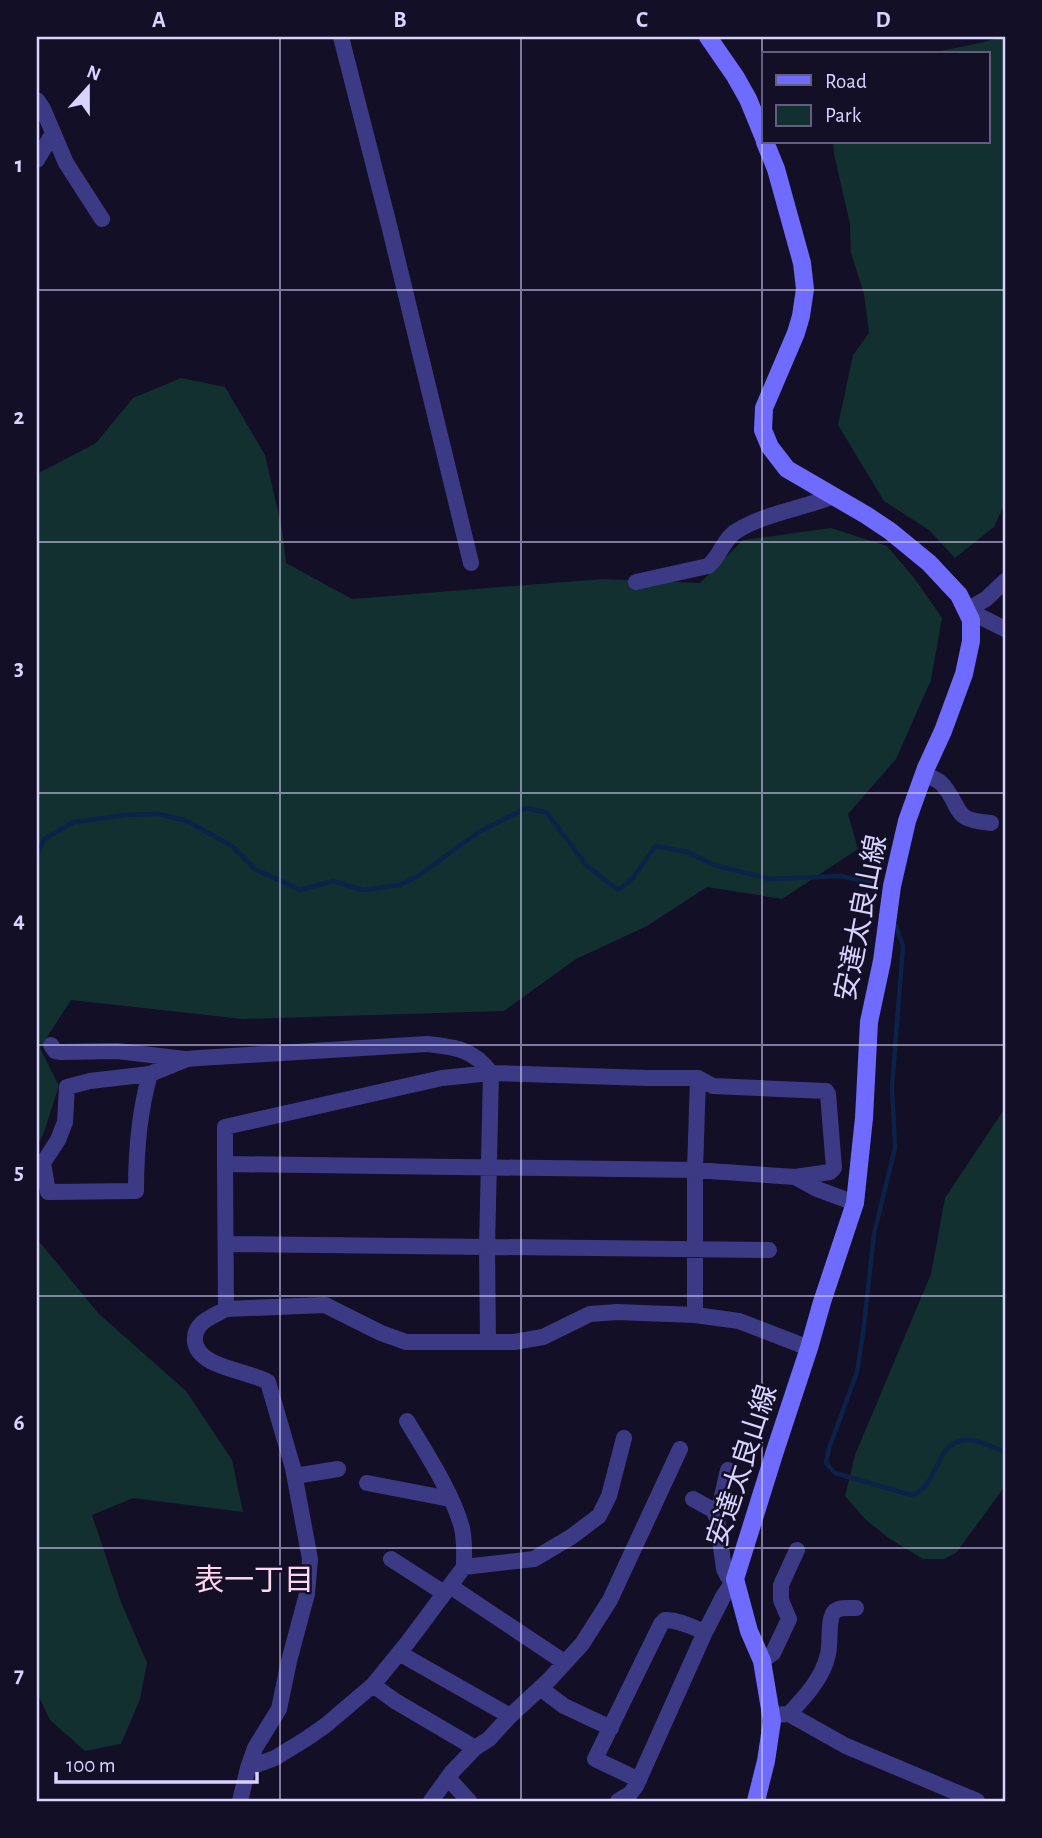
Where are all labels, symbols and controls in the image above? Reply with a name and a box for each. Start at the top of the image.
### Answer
text: A [152,9,166,32]
text: B [393,9,407,32]
text: C [636,9,648,32]
text: D [875,9,891,32]
north arrow [52,52,122,122]
legend [762,52,990,144]
text: N [84,62,103,85]
text: Road [825,71,867,92]
text: Park [825,105,862,126]
text: 1 [15,154,23,177]
text: 2 [14,406,25,429]
text: 3 [14,657,24,680]
street label: 安達太良山線 [830,832,892,1003]
text: 4 [13,909,25,932]
text: 5 [14,1161,24,1184]
street label: 安達太良山線 [702,1381,782,1550]
text: 6 [13,1412,25,1435]
district label: 表一丁目 [194,1564,314,1596]
text: 7 [14,1664,24,1687]
scale bar [56,1740,257,1784]
text: 100 m [66,1755,116,1776]

